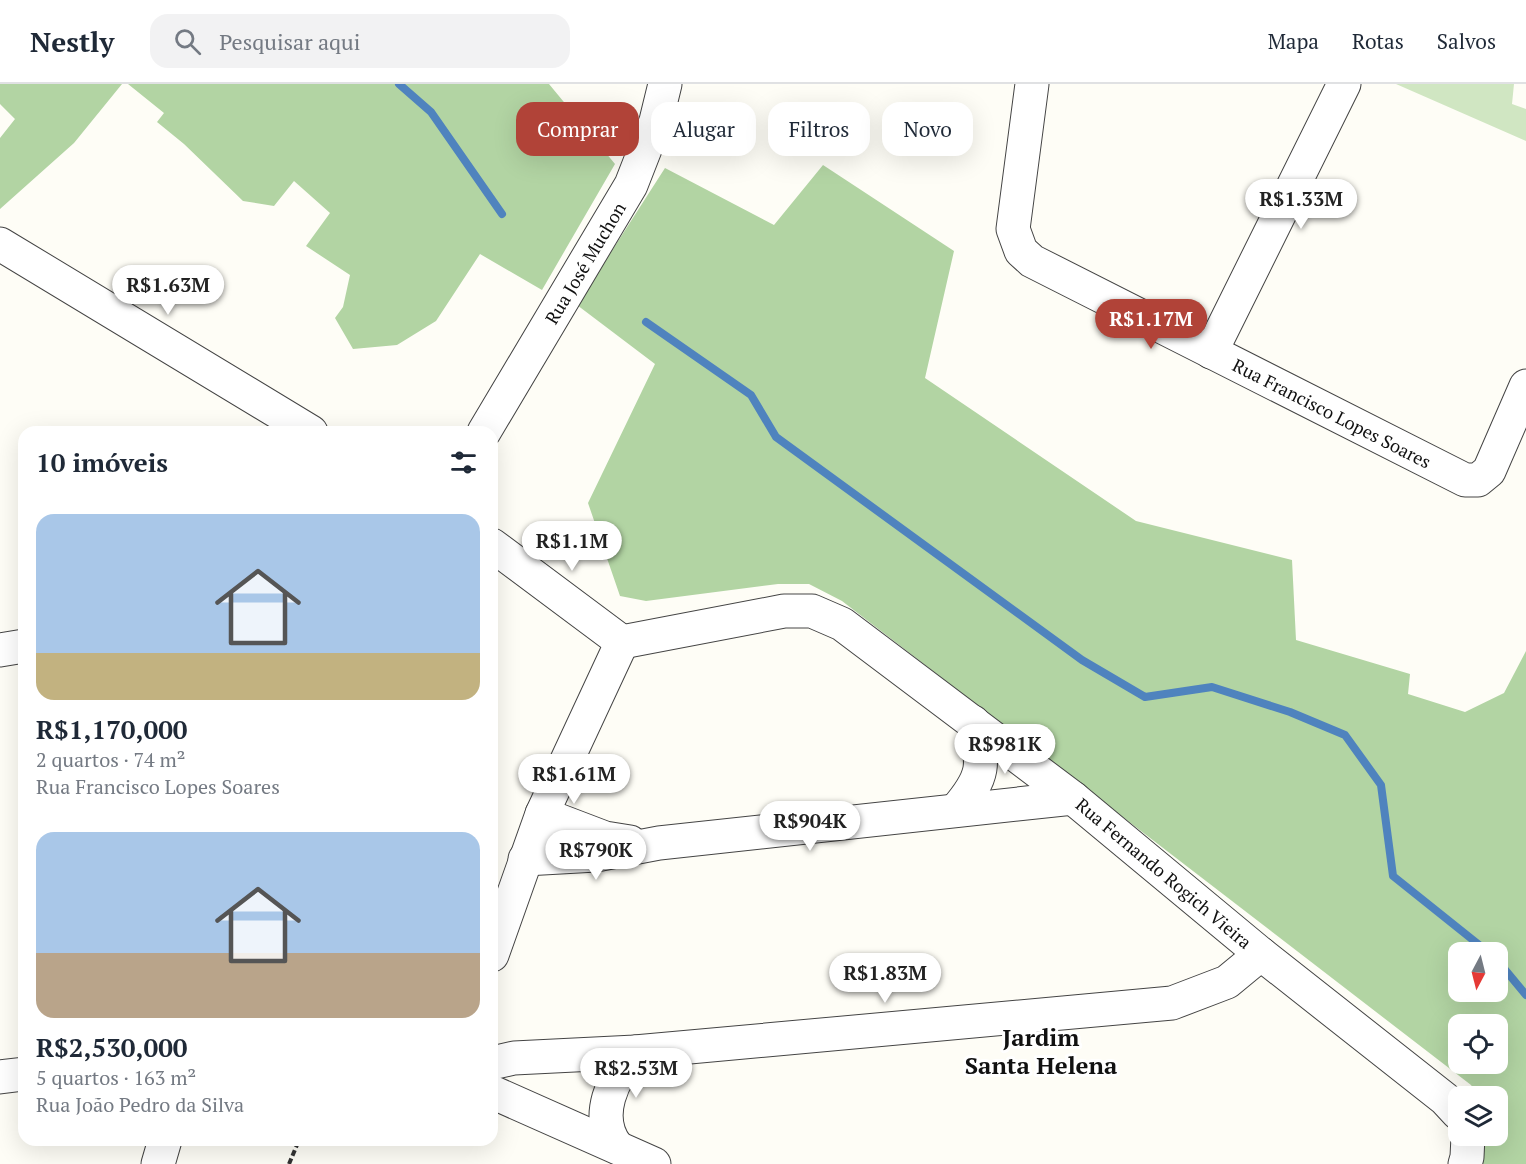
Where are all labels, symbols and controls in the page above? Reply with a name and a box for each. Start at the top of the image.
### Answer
search box [150,14,570,68]
text: Nestly [30,23,114,60]
icon: search [171,25,204,58]
text: Pesquisar aqui [219,27,360,56]
text: Mapa [1268,27,1319,55]
text: Rotas [1352,27,1404,55]
text: Salvos [1437,27,1496,55]
chip: Comprar [516,102,639,156]
chip: Alugar [651,102,756,156]
chip: Filtros [768,102,870,156]
chip: Novo [882,102,973,156]
pin: R$1.33M [1246,179,1356,230]
text: R$1.33M [1259,185,1343,212]
street label: Rua José Muchon [539,197,631,328]
pin: R$1.63M [113,265,223,316]
text: R$1.63M [126,271,210,298]
pin: R$1.17M [1096,299,1206,350]
text: R$1.17M [1109,305,1193,332]
street label: Rua Francisco Lopes Soares [1229,352,1435,474]
text: 10 imóveis [36,445,168,479]
icon: filters [447,446,480,479]
pin: R$1.1M [523,521,621,572]
text: R$1.1M [536,527,608,554]
icon: home [204,553,312,661]
text: R$1,170,000 [36,712,188,746]
pin: R$981K [956,724,1054,775]
text: R$981K [968,730,1042,757]
text: 2 quartos · 74 m² [36,746,185,773]
pin: R$1.61M [519,754,629,805]
text: R$1.61M [532,760,616,787]
text: Rua Francisco Lopes Soares [36,773,280,800]
street label: Rua Fernando Rogich Vieira [1071,792,1257,954]
pin: R$904K [761,801,859,852]
text: R$904K [773,807,847,834]
pin: R$790K [547,830,645,881]
text: R$790K [559,836,633,863]
icon: home [204,871,312,979]
north arrow [1448,942,1508,1002]
map controls [1448,942,1508,1146]
pin: R$1.83M [830,953,940,1004]
text: R$1.83M [843,959,927,986]
button: locate [1448,1014,1508,1074]
district label: Jardim Santa Helena [965,1021,1118,1081]
text: R$2,530,000 [36,1030,188,1064]
pin: R$2.53M [581,1048,691,1099]
text: R$2.53M [594,1054,678,1081]
text: 5 quartos · 163 m² [36,1064,196,1091]
button: layers [1448,1086,1508,1146]
text: Rua João Pedro da Silva [36,1091,244,1118]

